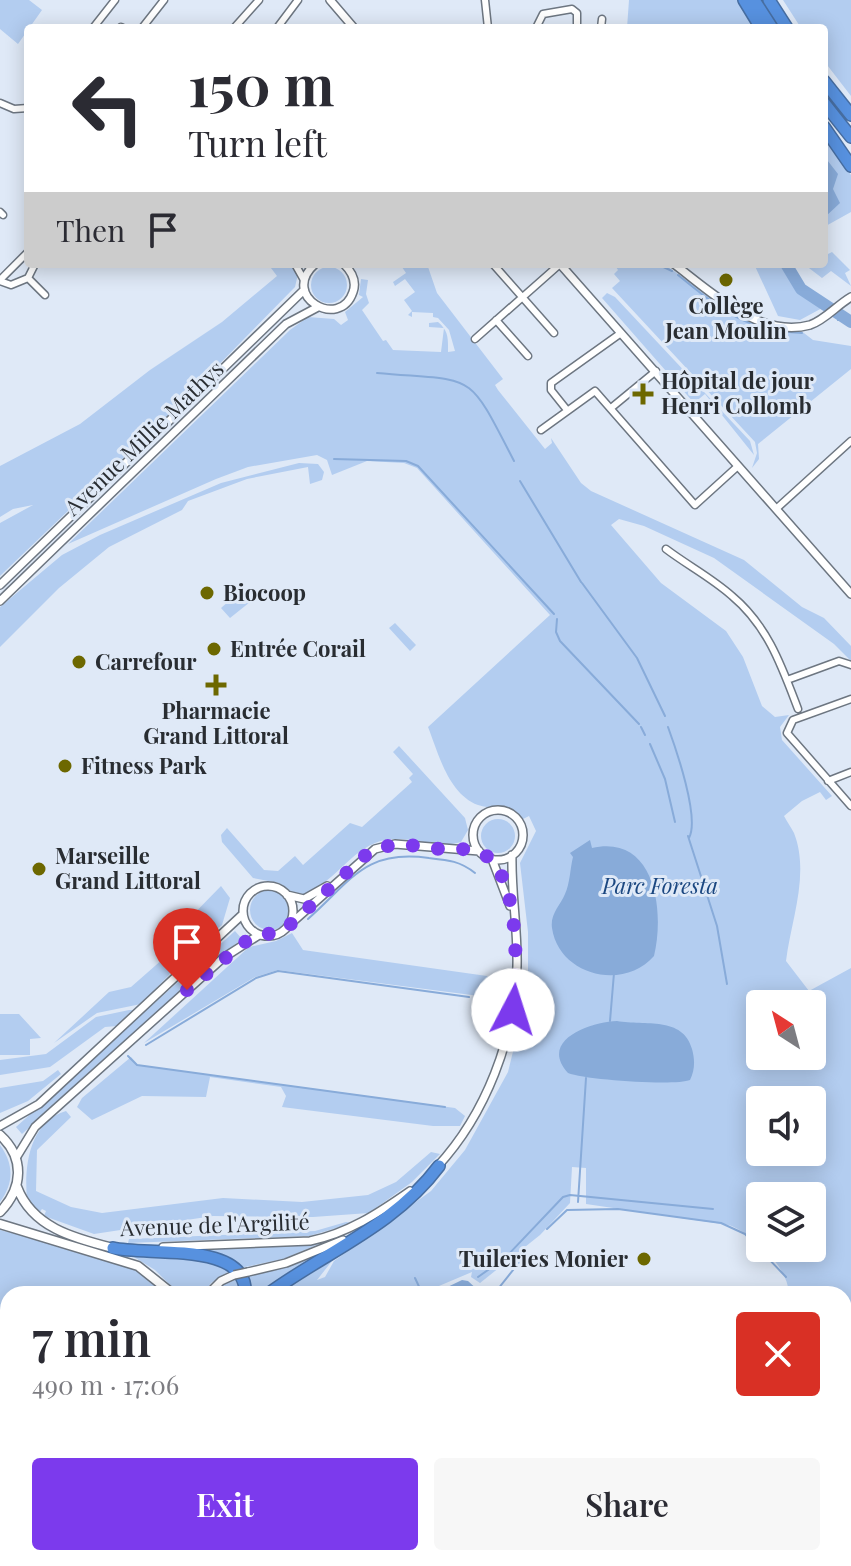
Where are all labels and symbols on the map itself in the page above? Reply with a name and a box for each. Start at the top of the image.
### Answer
marker: Collège Jean Moulin [717,271,735,289]
place label: Collège Jean Moulin [664,290,787,345]
street label: Avenue Millie Mathys [56,353,229,522]
place label: Hôpital de jour Henri Collomb [661,365,815,420]
marker: Hôpital de jour Henri Collomb [632,383,654,405]
place label: Biocoop [223,577,306,607]
marker: Biocoop [198,584,216,602]
place label: Entrée Corail [230,633,366,663]
marker: Entrée Corail [205,640,223,658]
place label: Carrefour [95,646,197,676]
marker: Carrefour [70,653,88,671]
marker: Pharmacie Grand Littoral [207,676,225,694]
place label: Pharmacie Grand Littoral [143,695,289,750]
place label: Fitness Park [81,750,207,780]
marker: Fitness Park [56,757,74,775]
place label: Marseille Grand Littoral [55,840,201,895]
marker: Marseille Grand Littoral [30,860,48,878]
park label: Parc Foresta [601,870,718,900]
pin [153,908,221,990]
position arrow [471,968,555,1052]
north arrow [746,990,826,1070]
street label: Avenue de l'Argilité [119,1206,310,1242]
place label: Tuileries Monier [459,1243,629,1273]
marker: Tuileries Monier [635,1250,653,1268]

